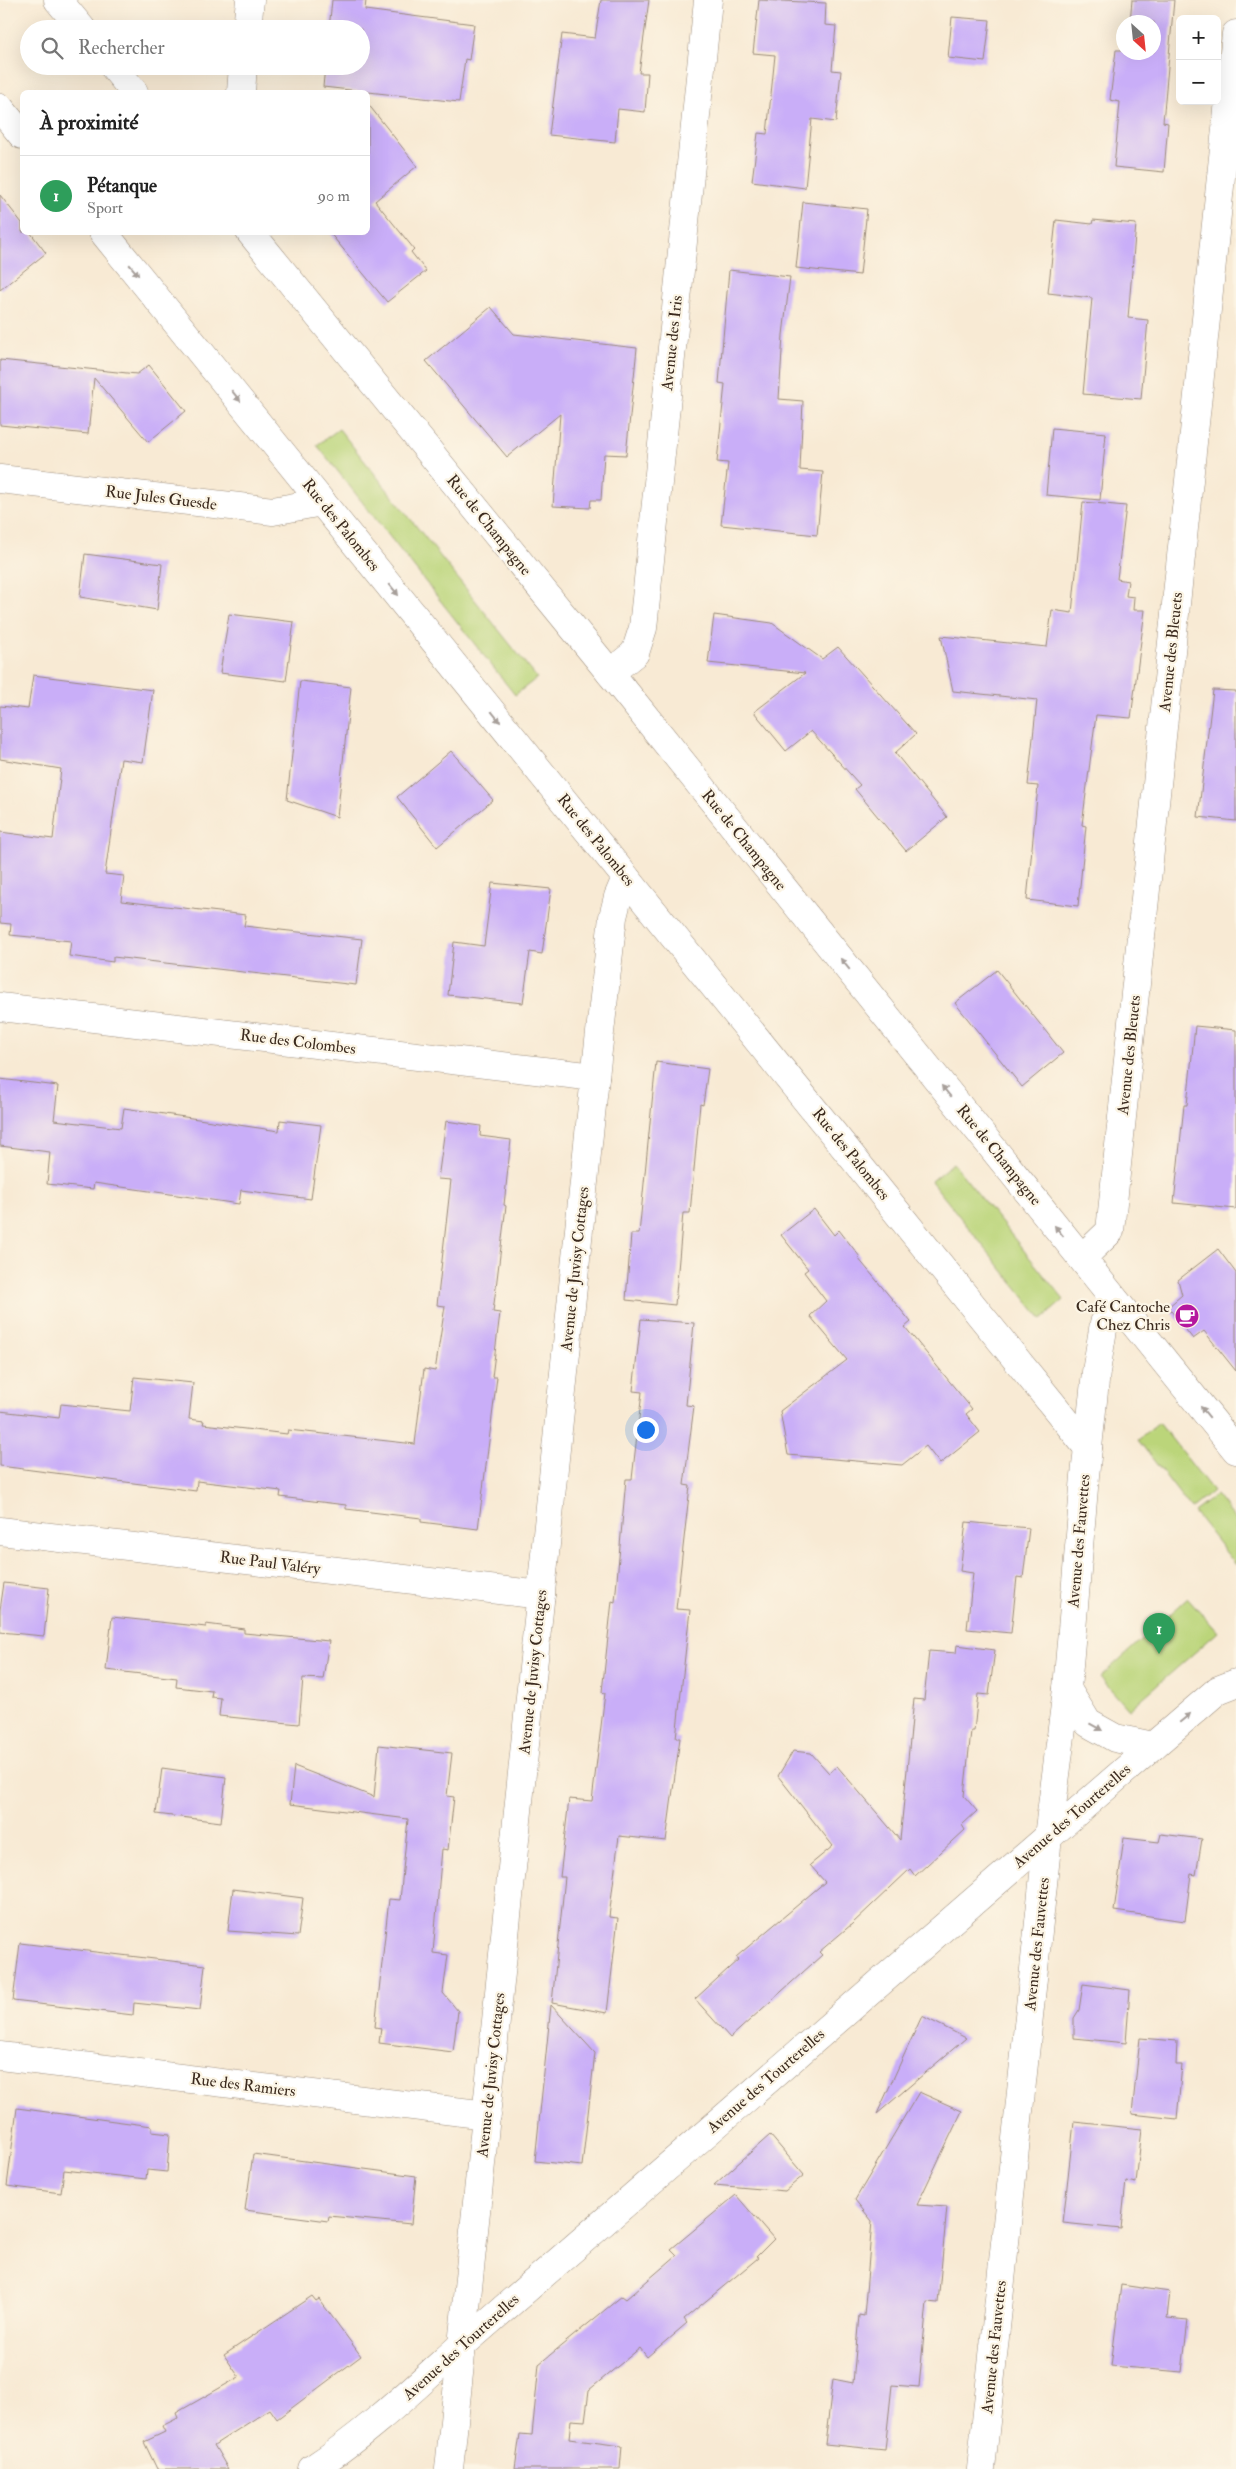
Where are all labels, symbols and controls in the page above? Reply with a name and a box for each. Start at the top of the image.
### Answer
north arrow [1116,15,1161,60]
map controls [1176,15,1221,105]
button: + [1176,15,1221,60]
search box [20,20,370,75]
icon: search [38,34,66,62]
text: Rechercher [78,36,165,60]
button: − [1176,60,1221,105]
text: À proximité [40,109,138,136]
text: Pétanque [87,174,157,198]
text: 1 [53,186,59,206]
text: 90 m [318,186,350,206]
text: Sport [87,198,123,218]
one-way arrow [128,263,139,276]
street label: Avenue des Iris [657,295,687,392]
one-way arrow [231,389,242,402]
street label: Rue de Champagne [441,470,536,580]
street label: Rue des Palombes [298,475,384,575]
street label: Rue Jules Guesde [104,481,218,516]
one-way arrow [388,583,399,596]
street label: Avenue des Bleuets [1155,591,1187,714]
one-way arrow [490,710,502,722]
street label: Rue de Champagne [696,785,791,895]
street label: Rue des Palombes [553,790,639,890]
one-way arrow [839,958,850,971]
street label: Avenue des Bleuets [1113,994,1145,1117]
street label: Rue des Colombes [239,1025,357,1059]
one-way arrow [941,1084,952,1097]
street label: Rue de Champagne [951,1100,1046,1210]
street label: Rue des Palombes [808,1104,894,1204]
street label: Avenue de Juvisy Cottages [556,1186,595,1353]
one-way arrow [1054,1225,1065,1238]
place label: Café Cantoche Chez Chris [1076,1297,1170,1335]
cafe icon: Café Cantoche Chez Chris [1174,1303,1200,1329]
one-way arrow [1200,1406,1211,1419]
your location [633,1417,659,1443]
street label: Avenue des Fauvettes [1063,1474,1095,1609]
street label: Rue Paul Valéry [219,1547,322,1579]
street label: Avenue de Juvisy Cottages [514,1589,553,1756]
pin: 1 [1143,1613,1175,1654]
one-way arrow [1179,1712,1191,1724]
one-way arrow [1089,1723,1103,1731]
street label: Avenue des Tourterelles [1008,1759,1135,1873]
street label: Avenue des Fauvettes [1020,1877,1054,2012]
street label: Avenue de Juvisy Cottages [472,1992,511,2159]
street label: Avenue des Tourterelles [702,2024,829,2138]
street label: Rue des Ramiers [189,2069,297,2101]
street label: Avenue des Fauvettes [977,2280,1011,2415]
street label: Avenue des Tourterelles [398,2289,523,2405]

